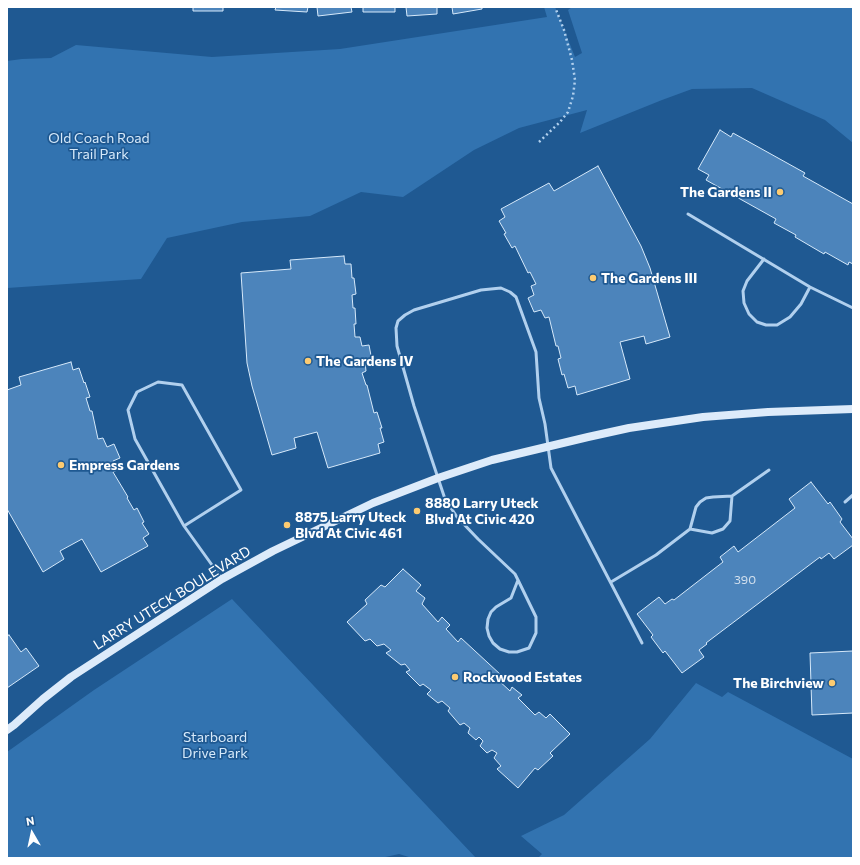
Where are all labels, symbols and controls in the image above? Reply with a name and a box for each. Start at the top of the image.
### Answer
park label: Old Coach Road Trail Park [48,130,150,162]
place label: The Gardens II [680,184,772,200]
marker: The Gardens II [775,187,785,197]
place label: The Gardens III [601,270,697,286]
marker: The Gardens III [588,273,598,283]
place label: The Gardens IV [316,353,414,369]
marker: The Gardens IV [303,356,313,366]
place label: Empress Gardens [69,457,180,473]
marker: Empress Gardens [56,460,66,470]
place label: 8880 Larry Uteck Blvd At Civic 420 [425,495,539,528]
marker: 8880 Larry Uteck Blvd At Civic 420 [412,506,422,516]
place label: 8875 Larry Uteck Blvd At Civic 461 [295,509,406,542]
marker: 8875 Larry Uteck Blvd At Civic 461 [282,520,292,530]
street label: LARRY UTECK BOULEVARD [90,543,254,653]
house number: 390 [734,573,756,587]
place label: Rockwood Estates [463,669,582,685]
marker: Rockwood Estates [450,672,460,682]
place label: The Birchview [733,675,824,691]
marker: The Birchview [827,678,837,688]
park label: Starboard Drive Park [182,729,248,762]
north arrow [12,813,52,853]
text: N [25,814,35,828]

